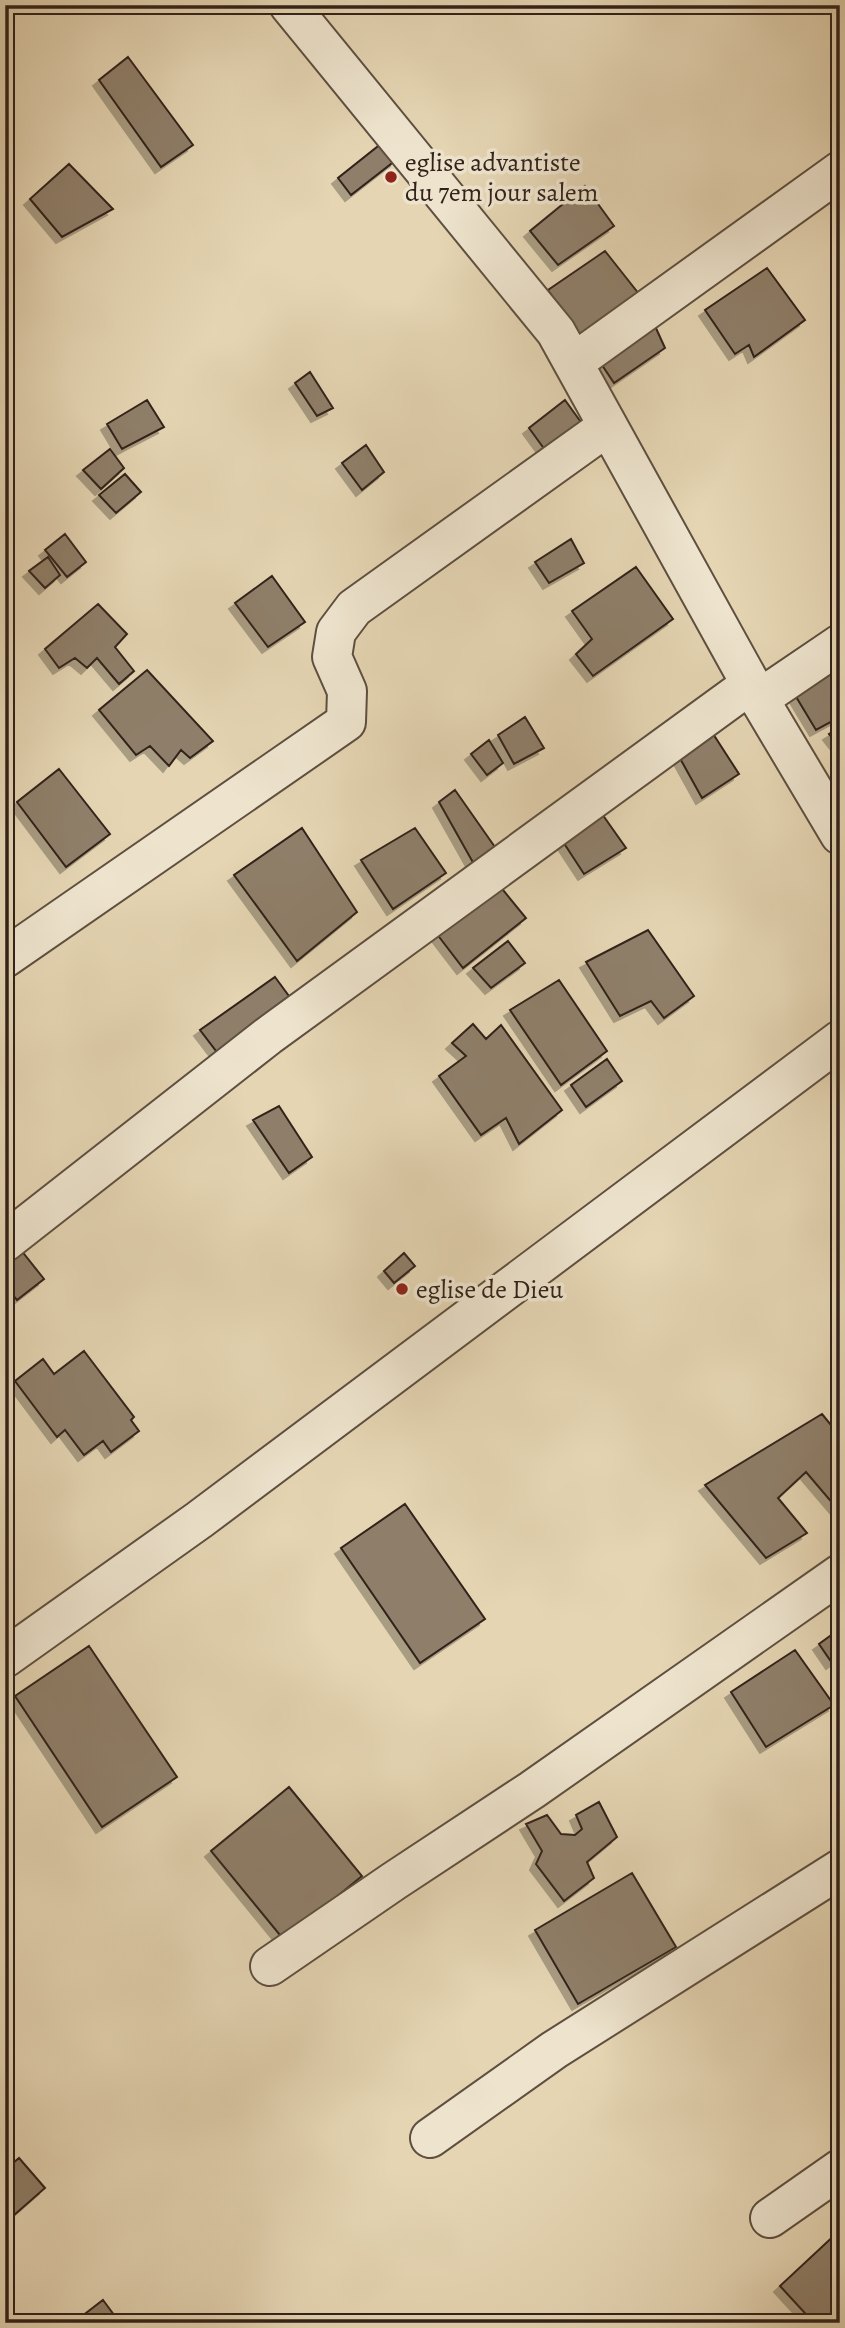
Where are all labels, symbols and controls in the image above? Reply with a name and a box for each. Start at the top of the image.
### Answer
place label: eglise advantiste du 7em jour salem [405,145,598,210]
marker: eglise advantiste du 7em jour salem [383,169,399,185]
place label: eglise de Dieu [416,1272,564,1307]
marker: eglise de Dieu [394,1281,410,1297]

